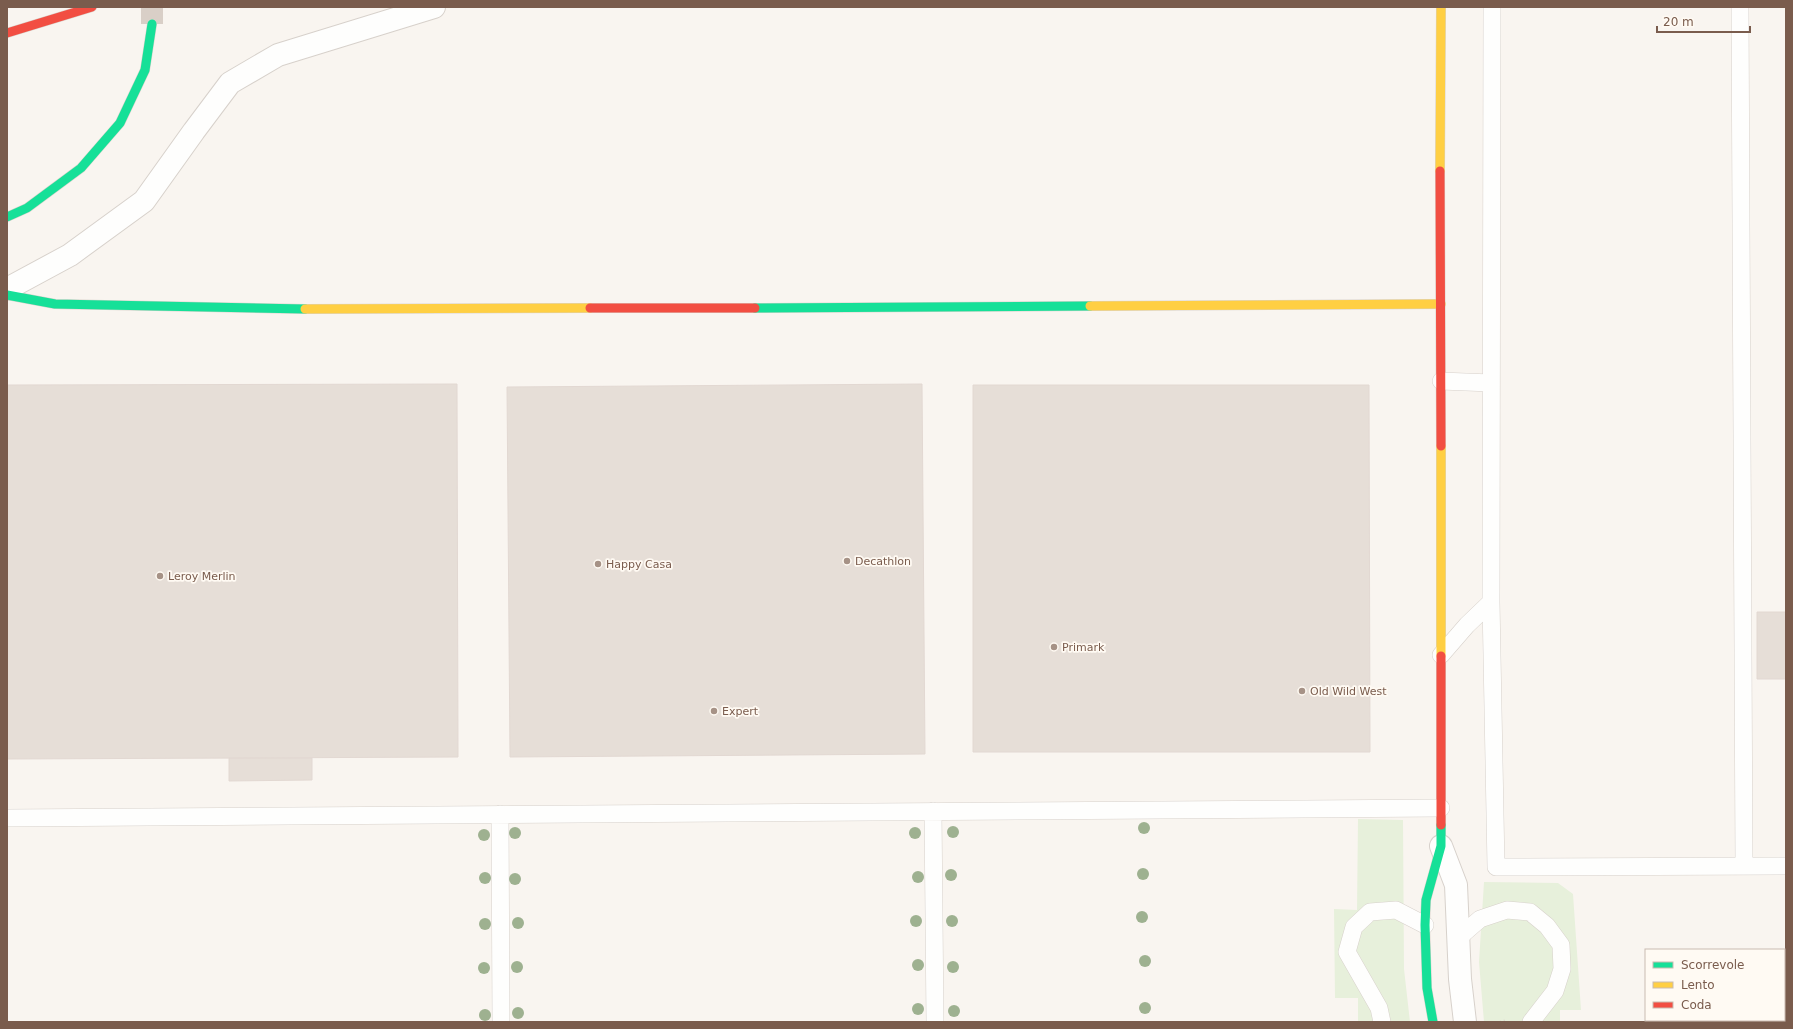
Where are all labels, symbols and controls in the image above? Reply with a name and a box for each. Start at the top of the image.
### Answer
scale bar [1657,8,1750,34]
text: 20 m [1663,15,1694,29]
place label: Decathlon [855,555,911,568]
marker: Decathlon [842,556,852,566]
place label: Happy Casa [606,558,672,571]
marker: Happy Casa [593,559,603,569]
place label: Leroy Merlin [168,570,236,583]
marker: Leroy Merlin [155,571,165,581]
place label: Primark [1062,641,1105,654]
marker: Primark [1049,642,1059,652]
place label: Old Wild West [1310,685,1387,698]
marker: Old Wild West [1297,686,1307,696]
place label: Expert [722,705,759,718]
marker: Expert [709,706,719,716]
legend [1645,949,1785,1021]
text: Scorrevole [1681,958,1745,972]
text: Lento [1681,978,1715,992]
text: Coda [1681,998,1712,1012]

